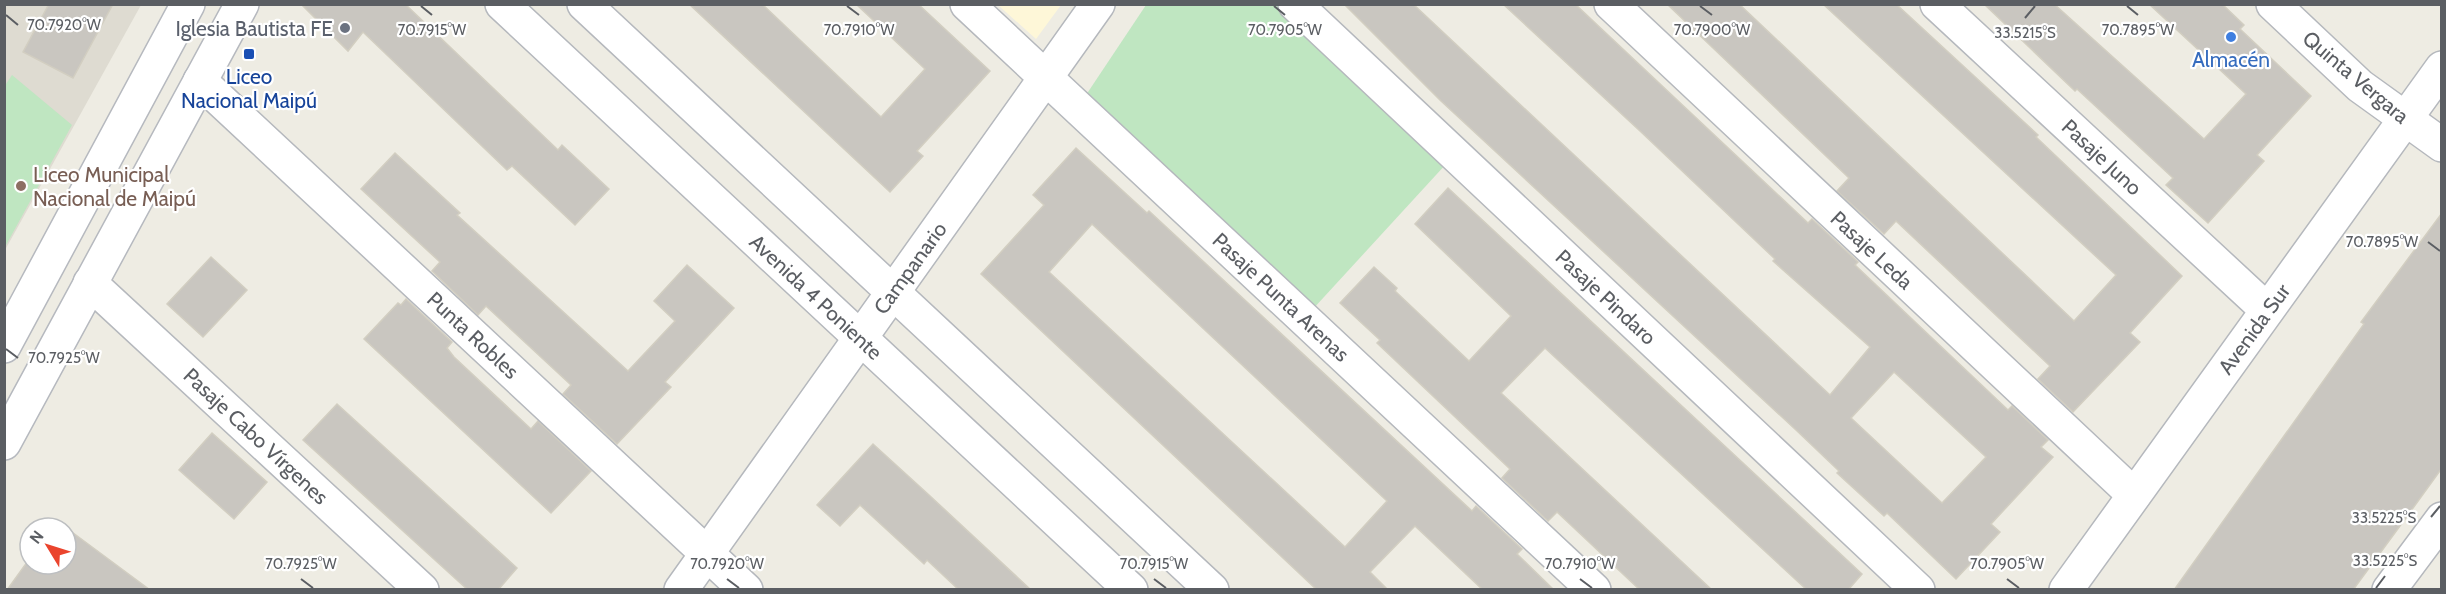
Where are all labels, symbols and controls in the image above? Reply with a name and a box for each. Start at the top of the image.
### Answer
text: 70.7920°W [27,16,102,34]
place label: Iglesia Bautista FE [176,16,333,41]
marker: Iglesia Bautista FE [338,21,352,35]
text: 70.7915°W [398,21,467,39]
text: 70.7910°W [824,21,895,39]
text: 70.7905°W [1248,21,1323,39]
text: 70.7900°W [1674,21,1751,39]
text: 70.7895°W [2102,21,2175,39]
text: 33.5215°S [1994,24,2056,42]
street label: Quinta Vergara [2298,25,2414,129]
marker: Almacén [2224,30,2238,44]
marker: Liceo Nacional Maipú [242,47,256,61]
place label: Almacén [2192,47,2270,72]
place label: Liceo Nacional Maipú [181,64,317,113]
street label: Pasaje Juno [2056,114,2147,201]
place label: Liceo Municipal Nacional de Maipú [33,162,196,211]
marker: Liceo Municipal Nacional de Maipú [14,179,28,193]
street label: Pasaje Leda [1825,206,1918,295]
street label: Campanario [868,217,952,319]
street label: Pasaje Punta Arenas [1207,227,1355,368]
street label: Avenida 4 Poniente [745,229,888,365]
text: 70.7895°W [2346,233,2419,251]
street label: Pasaje Pindaro [1550,244,1661,351]
street label: Avenida Sur [2213,279,2295,379]
street label: Punta Robles [422,286,524,384]
text: 70.7925°W [28,349,100,367]
street label: Pasaje Cabo Vírgenes [178,363,334,510]
text: 33.5225°S [2352,509,2416,527]
north arrow [18,516,78,576]
text: N [26,527,48,547]
text: 33.5225°S [2353,552,2417,570]
text: 70.7925°W [265,555,337,573]
text: 70.7920°W [690,555,765,573]
text: 70.7915°W [1120,555,1189,573]
text: 70.7910°W [1545,555,1616,573]
text: 70.7905°W [1970,555,2045,573]

